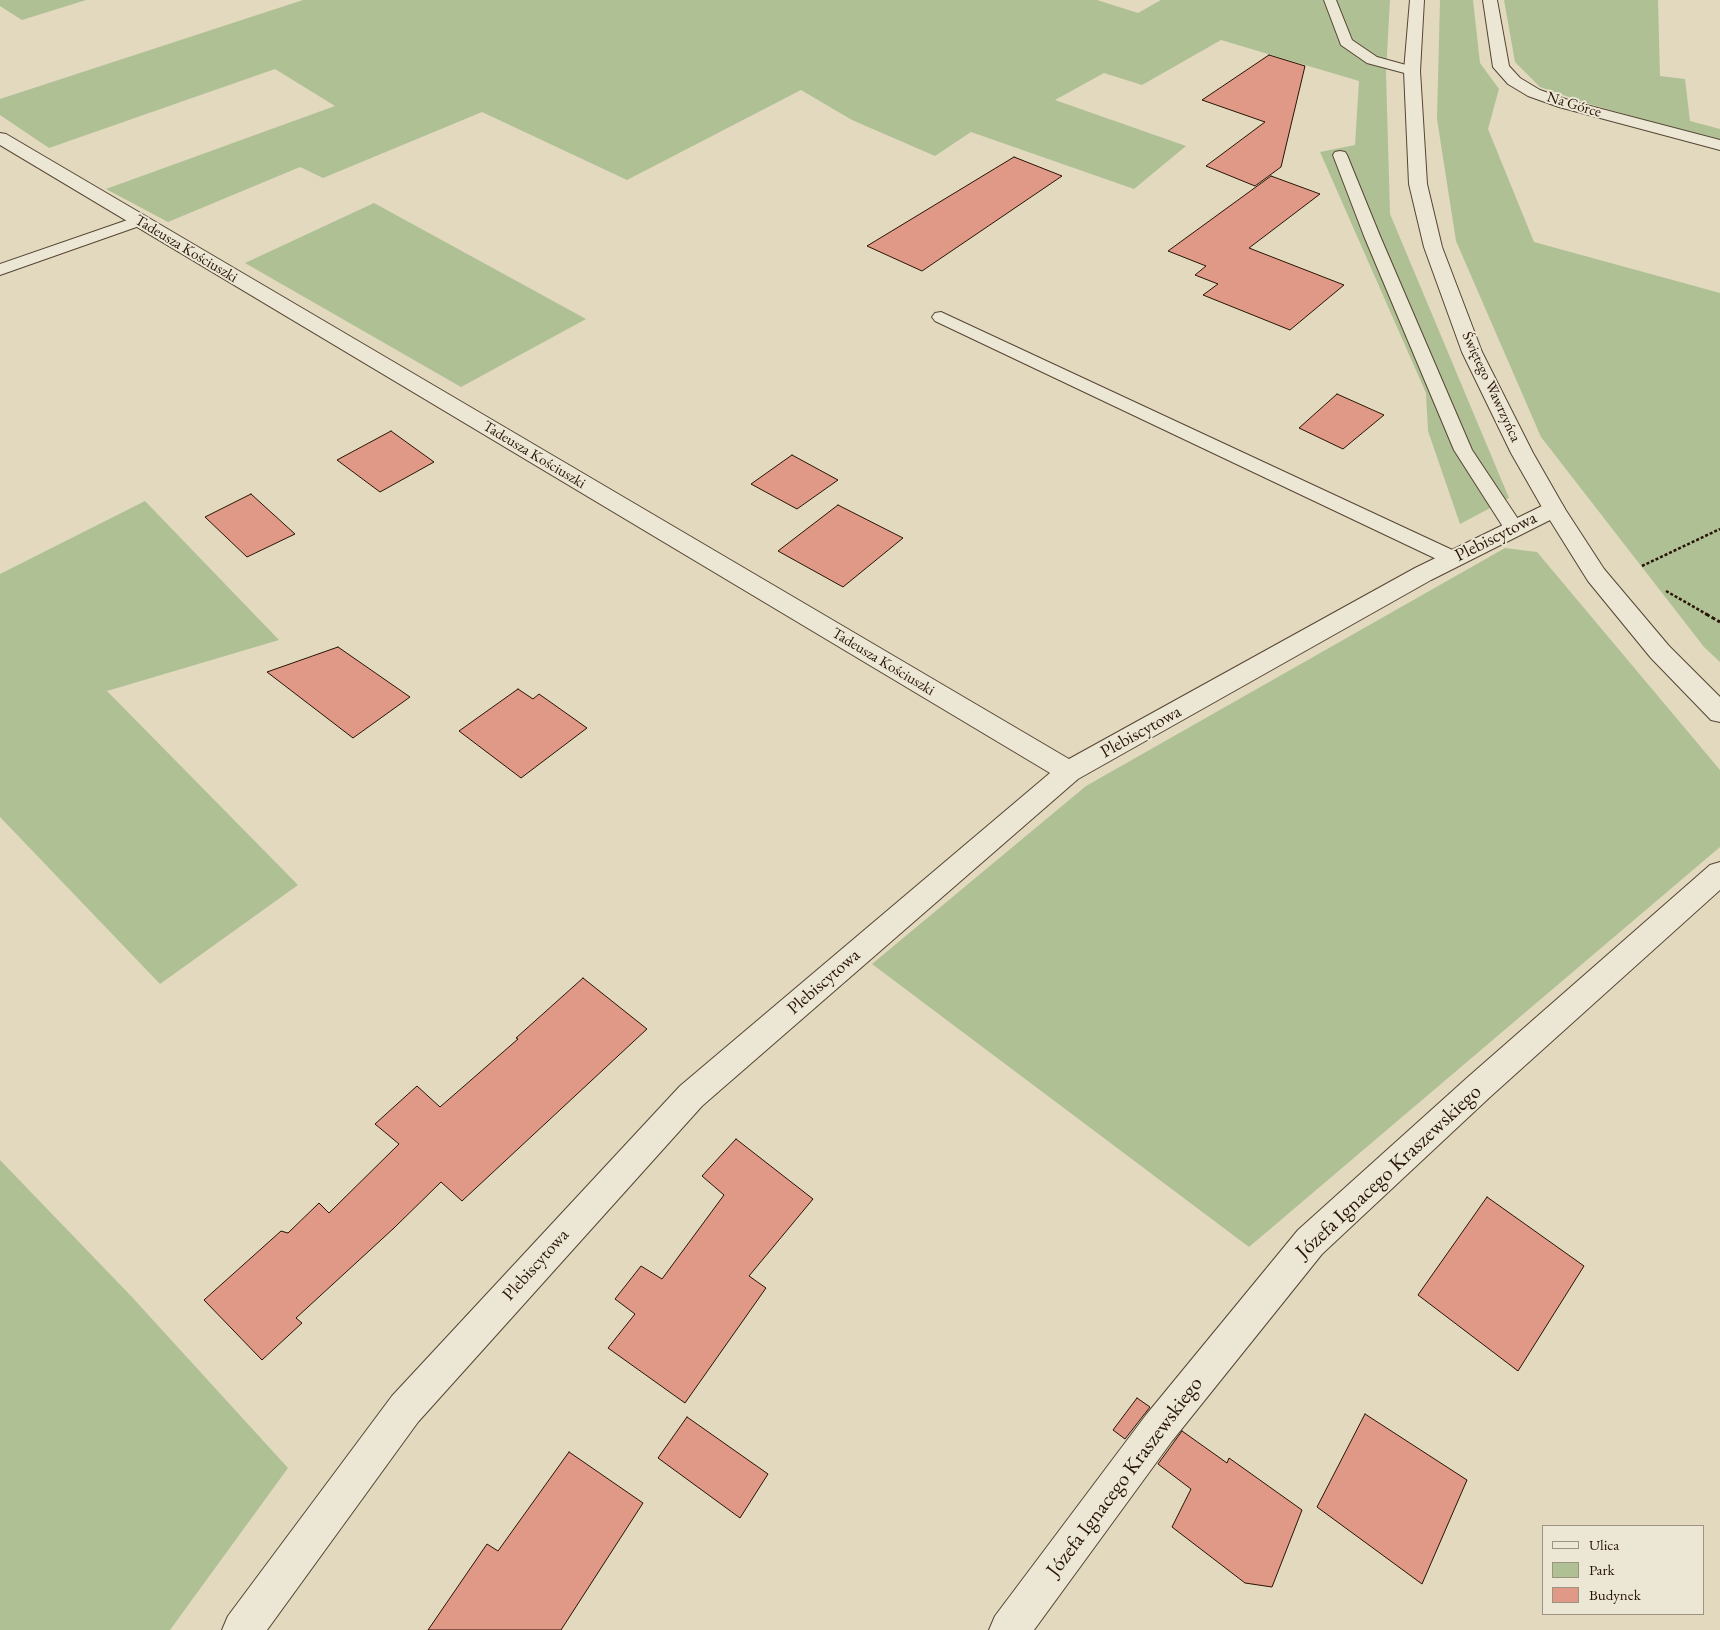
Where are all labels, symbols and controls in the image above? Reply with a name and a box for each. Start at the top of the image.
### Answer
street label: Na Górce [1545,88,1603,122]
street label: Tadeusza Kościuszki [131,211,241,287]
street label: Świętego Wawrzyńca [1458,329,1524,445]
street label: Tadeusza Kościuszki [479,417,589,493]
street label: Plebiscytowa [1451,507,1541,567]
street label: Tadeusza Kościuszki [828,624,938,700]
street label: Plebiscytowa [1097,701,1185,763]
street label: Plebiscytowa [783,945,865,1019]
street label: Józefa Ignacego Kraszewskiego [1291,1079,1487,1265]
street label: Plebiscytowa [498,1225,574,1305]
street label: Józefa Ignacego Kraszewskiego [1041,1372,1209,1582]
legend [1542,1525,1705,1615]
text: Ulica [1589,1535,1619,1554]
text: Park [1589,1560,1615,1579]
text: Budynek [1589,1585,1641,1604]

